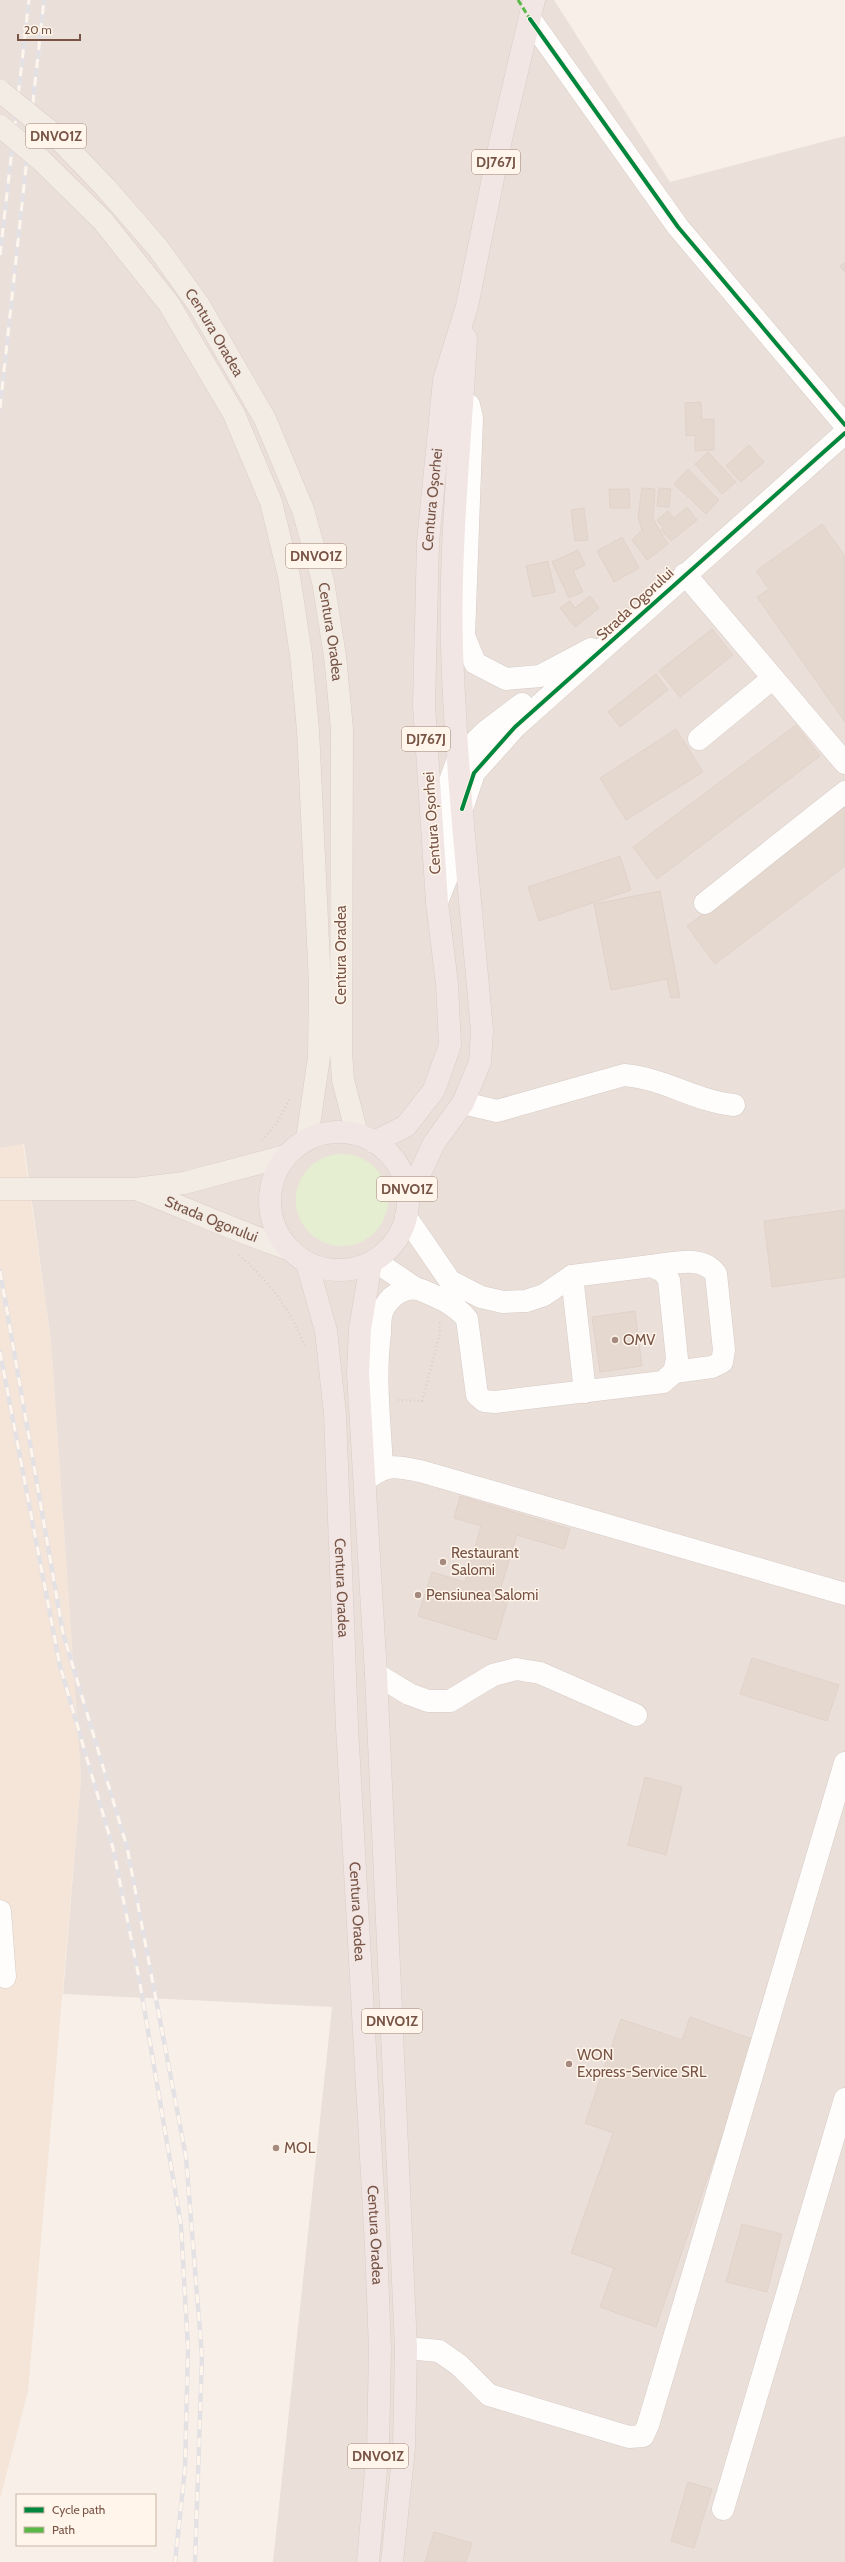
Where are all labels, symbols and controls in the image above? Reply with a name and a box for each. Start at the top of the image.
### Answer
scale bar [18,16,80,42]
text: 20 m [24,22,52,37]
road number: DNVO1Z [26,124,86,148]
road number: DJ767J [472,150,520,174]
street label: Centura Oradea [181,285,248,380]
street label: Centura Oșorhei [419,447,446,551]
road number: DNVO1Z [286,544,346,568]
street label: Strada Ogorului [593,564,677,644]
street label: Centura Oradea [314,581,346,683]
road number: DJ767J [402,727,450,751]
street label: Centura Oșorhei [419,771,446,875]
street label: Centura Oradea [332,904,350,1005]
road number: DNVO1Z [377,1177,437,1201]
street label: Strada Ogorului [162,1192,260,1246]
place label: OMV [623,1331,656,1349]
marker: OMV [610,1335,620,1345]
street label: Centura Oradea [331,1538,353,1639]
place label: Restaurant Salomi [451,1544,519,1579]
marker: Restaurant Salomi [438,1557,448,1567]
place label: Pensiunea Salomi [426,1586,538,1604]
marker: Pensiunea Salomi [413,1590,423,1600]
street label: Centura Oradea [346,1861,369,1962]
road number: DNVO1Z [362,2009,422,2033]
place label: WON Express-Service SRL [577,2046,707,2081]
marker: WON Express-Service SRL [564,2059,574,2069]
place label: MOL [284,2139,316,2157]
marker: MOL [271,2143,281,2153]
street label: Centura Oradea [364,2185,387,2286]
road number: DNVO1Z [348,2444,408,2468]
legend [16,2494,156,2546]
text: Cycle path [52,2502,105,2517]
text: Path [52,2522,75,2537]

